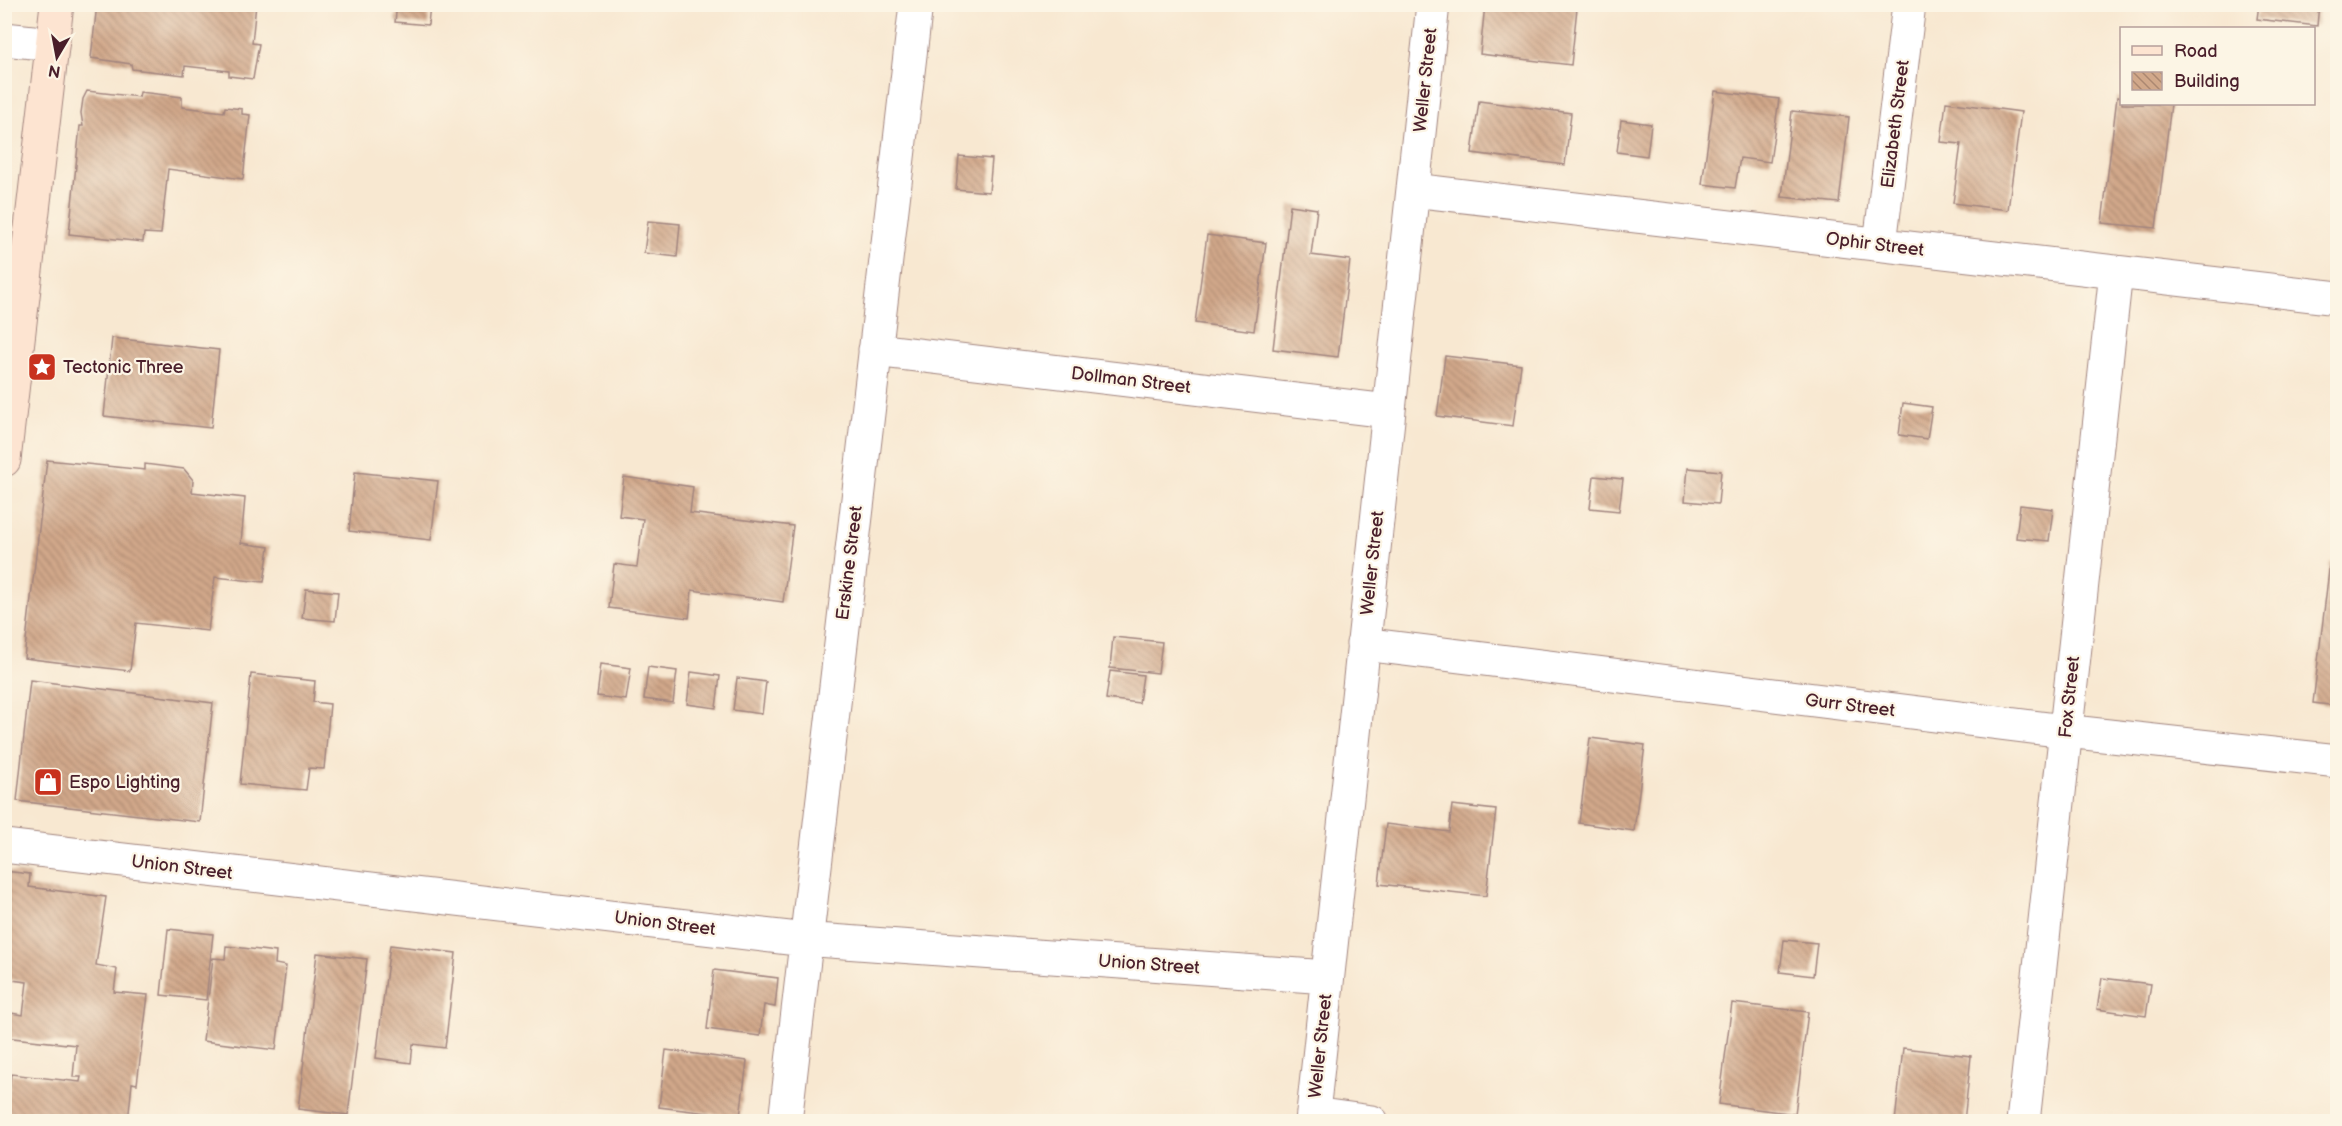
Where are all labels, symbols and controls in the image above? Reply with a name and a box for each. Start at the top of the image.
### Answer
street label: Weller Street [1410,26,1441,133]
north arrow [27,27,87,87]
legend [2120,27,2315,105]
text: Road [2174,41,2218,62]
street label: Elizabeth Street [1877,58,1914,189]
text: N [47,60,62,81]
text: Building [2174,71,2240,92]
street label: Ophir Street [1825,228,1926,261]
place icon: Tectonic Three [26,351,58,383]
place label: Tectonic Three [63,357,184,378]
street label: Dollman Street [1070,363,1192,398]
street label: Erskine Street [832,504,867,621]
street label: Weller Street [1357,509,1388,616]
street label: Fox Street [2055,655,2084,739]
street label: Gurr Street [1804,690,1897,721]
shop icon: Espo Lighting [32,766,64,798]
place label: Espo Lighting [69,772,180,793]
street label: Union Street [130,851,234,884]
street label: Union Street [613,907,717,940]
street label: Union Street [1097,950,1201,979]
street label: Weller Street [1305,992,1336,1099]

